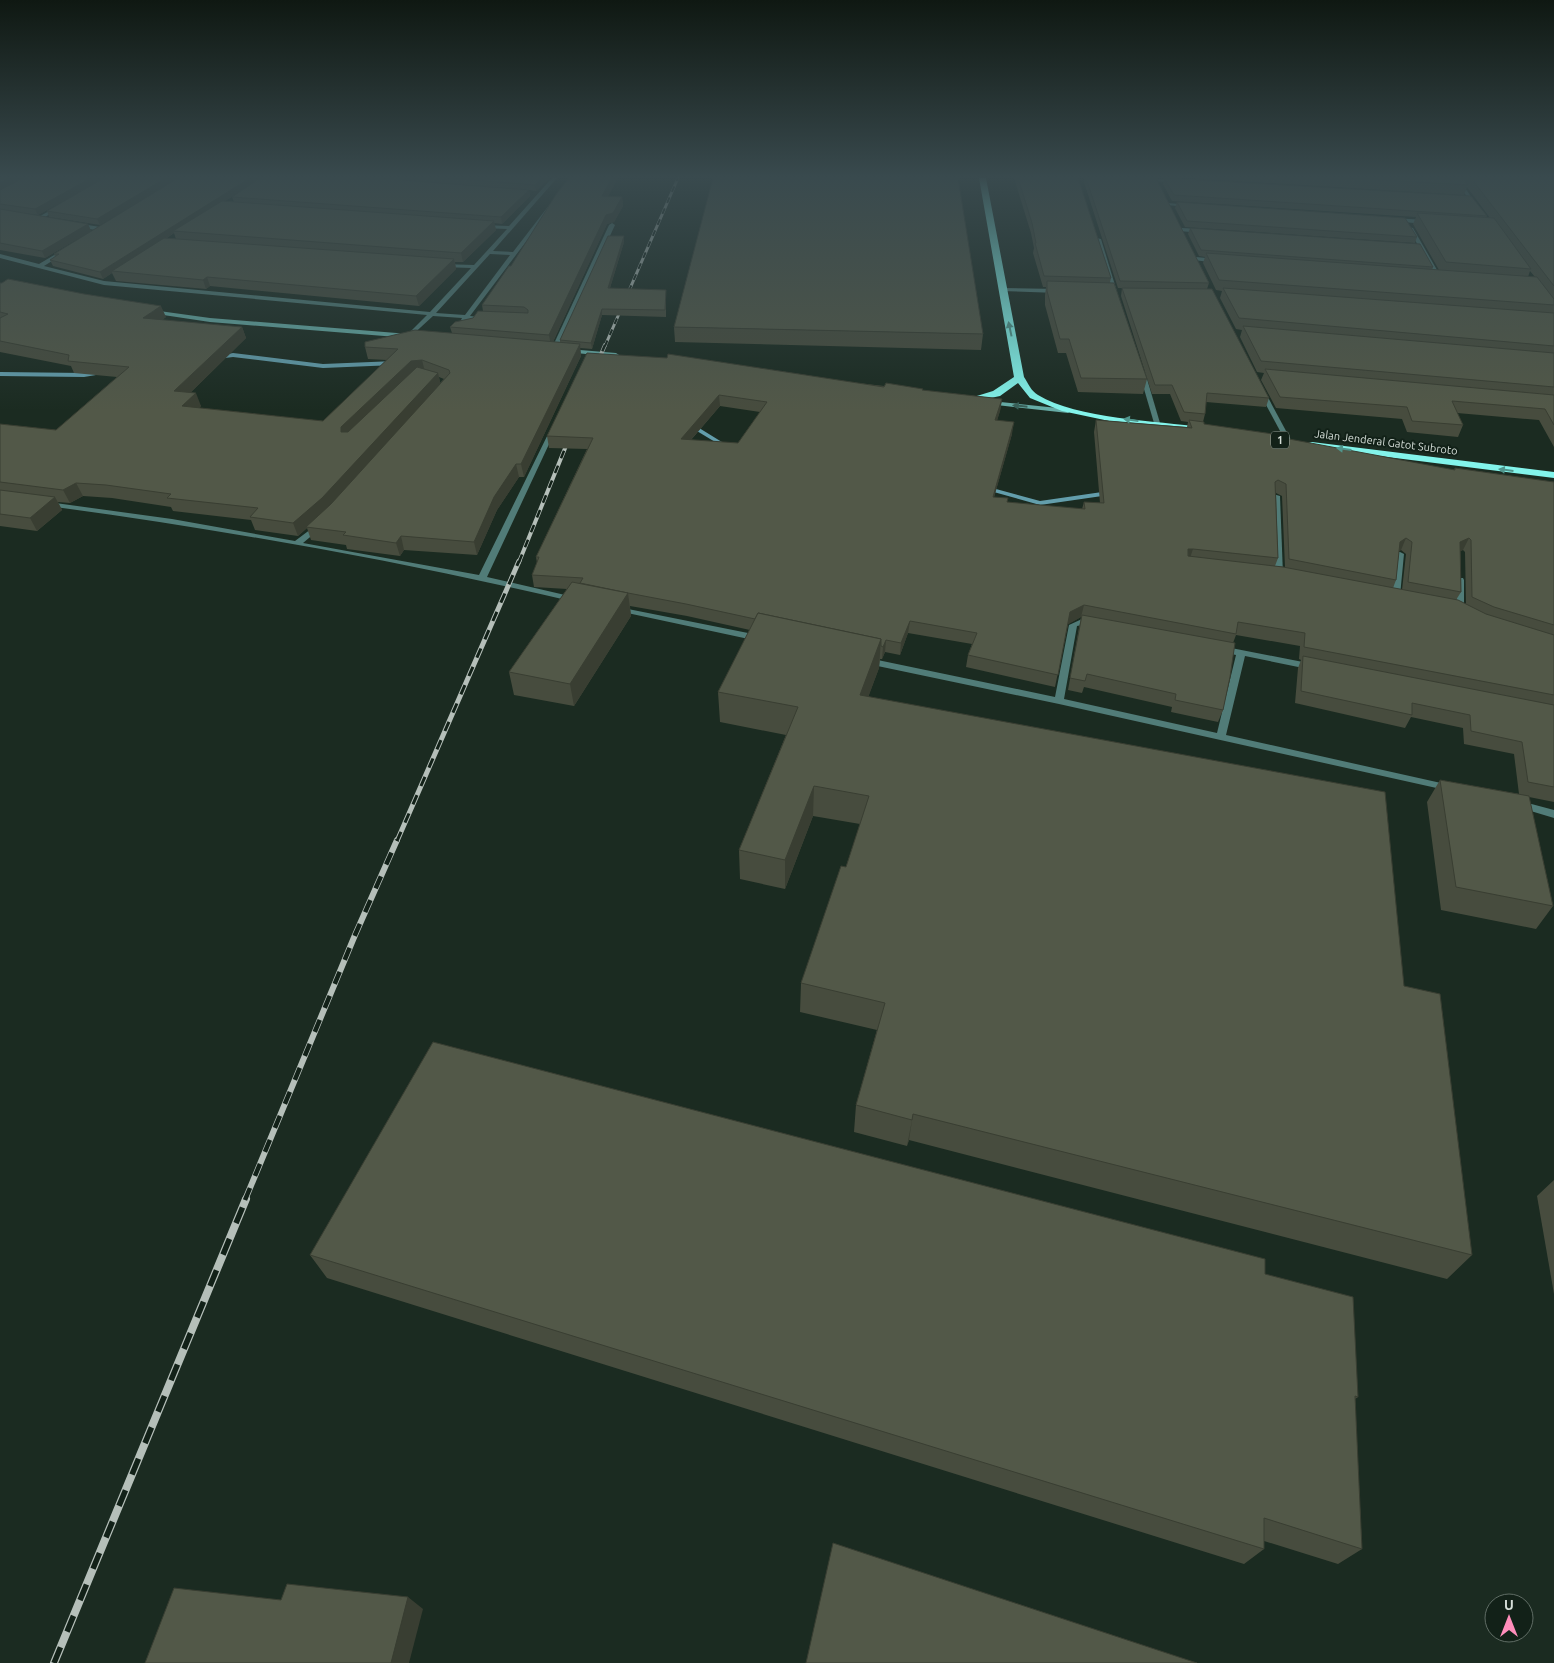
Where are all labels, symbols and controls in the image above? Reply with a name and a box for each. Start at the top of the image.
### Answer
one-way arrow [1005,320,1013,336]
one-way arrow [1011,402,1027,410]
one-way arrow [1123,416,1139,424]
street label: Jalan Jenderal Gatot Subroto [1314,427,1458,457]
road number: 1 [1271,432,1289,448]
one-way arrow [1336,445,1352,453]
one-way arrow [1497,466,1513,474]
north arrow [1484,1593,1534,1643]
text: U [1504,1597,1514,1613]

